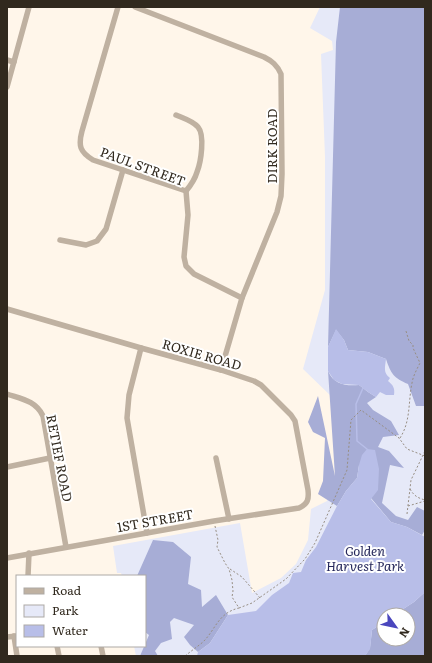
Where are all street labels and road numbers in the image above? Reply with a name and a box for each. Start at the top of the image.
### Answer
street label: DIRK ROAD [262,109,281,183]
street label: PAUL STREET [98,142,189,190]
street label: ROXIE ROAD [160,334,244,374]
street label: RETIEF ROAD [42,413,78,503]
street label: 1ST STREET [115,504,195,536]

